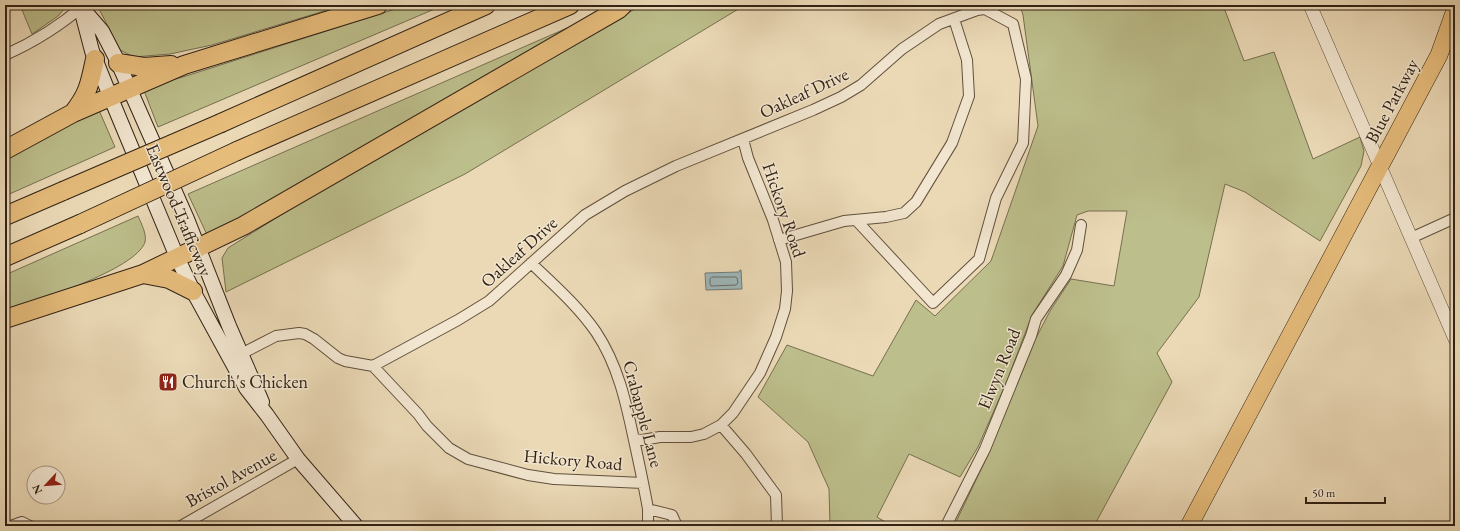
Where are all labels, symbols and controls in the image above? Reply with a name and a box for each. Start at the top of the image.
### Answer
street label: Blue Parkway [1360,54,1424,147]
street label: Oakleaf Drive [756,62,852,123]
street label: Eastwood Trafficway [141,140,218,280]
street label: Hickory Road [758,159,812,261]
street label: Oakleaf Drive [475,211,562,292]
street label: Elwyn Road [972,324,1026,413]
street label: Crabapple Lane [618,358,669,470]
place label: Church's Chicken [182,370,308,393]
restaurant icon: Church's Chicken [157,371,179,393]
street label: Bristol Avenue [181,443,280,512]
street label: Hickory Road [523,444,624,475]
north arrow [26,465,66,505]
scale bar [1306,479,1385,505]
text: N [29,482,45,496]
text: 50 m [1312,485,1336,501]

